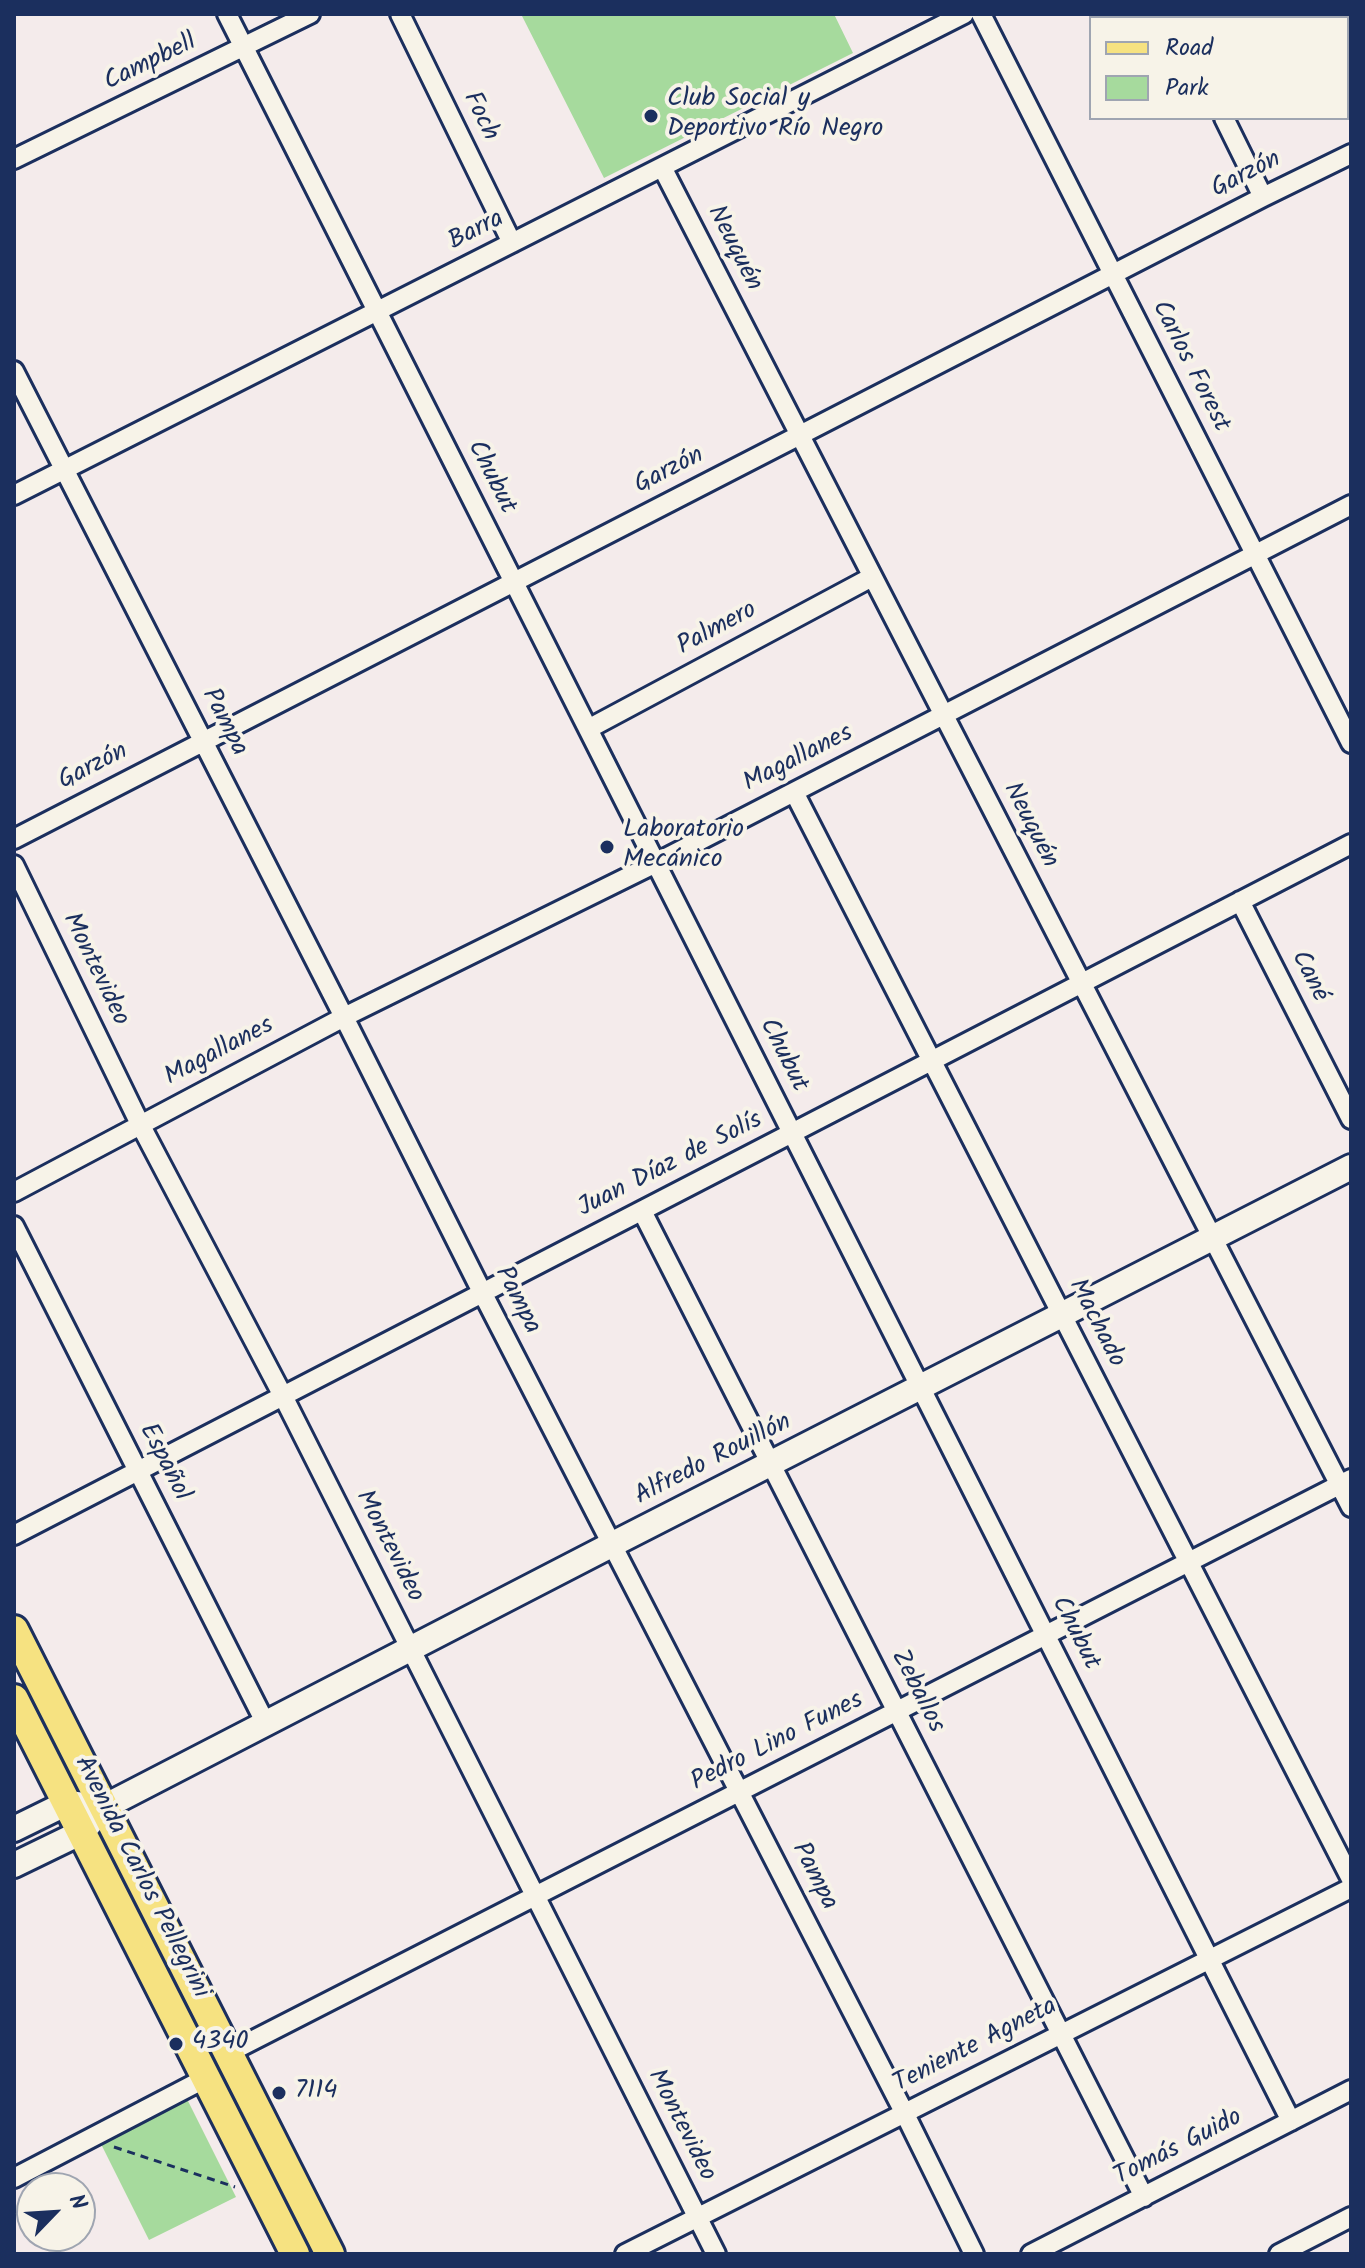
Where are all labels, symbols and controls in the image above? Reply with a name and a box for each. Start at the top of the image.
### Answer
legend [1089,16,1349,120]
street label: Campbell [100,28,202,100]
text: Road [1165,29,1213,68]
text: Park [1165,69,1209,108]
place label: Club Social y Deportivo Río Negro [667,85,883,146]
street label: Foch [454,87,504,147]
marker: Club Social y Deportivo Río Negro [642,107,660,125]
street label: Garzón [1207,145,1287,207]
street label: Neuquén [698,201,768,297]
street label: Barra [444,205,510,259]
street label: Carlos Forest [1143,296,1235,438]
street label: Chubut [458,436,522,520]
street label: Garzón [630,441,710,503]
street label: Palmero [673,596,763,664]
street label: Pampa [193,684,253,762]
street label: Magallanes [739,719,859,801]
street label: Garzón [54,737,134,799]
street label: Neuquén [994,778,1064,874]
place label: Laboratorio Mecánico [623,816,744,878]
marker: Laboratorio Mecánico [598,838,616,856]
street label: Montevideo [53,909,135,1031]
street label: Cané [1282,946,1334,1008]
street label: Magallanes [160,1011,280,1095]
street label: Chubut [750,1014,814,1098]
street label: Juan Díaz de Solís [574,1106,768,1226]
street label: Pampa [486,1262,546,1340]
street label: Machado [1059,1275,1131,1373]
street label: Alfredo Rouillón [631,1408,797,1514]
street label: Español [130,1419,196,1507]
street label: Montevideo [347,1486,429,1608]
street label: Chubut [1042,1592,1106,1676]
street label: Zeballos [882,1645,950,1739]
street label: Pedro Lino Funes [687,1686,869,1800]
street label: Avenida Carlos Pellegrini [65,1752,215,2004]
street label: Pampa [783,1838,843,1916]
street label: Teniente Agneta [889,1992,1063,2102]
place label: 4340 [192,2028,248,2060]
marker: 4340 [167,2035,185,2053]
street label: Montevideo [639,2065,721,2187]
place label: 7114 [295,2077,338,2109]
marker: 7114 [270,2084,288,2102]
street label: Tomás Guido [1110,2103,1248,2195]
north arrow [16,2172,96,2252]
text: N [58,2189,95,2216]

